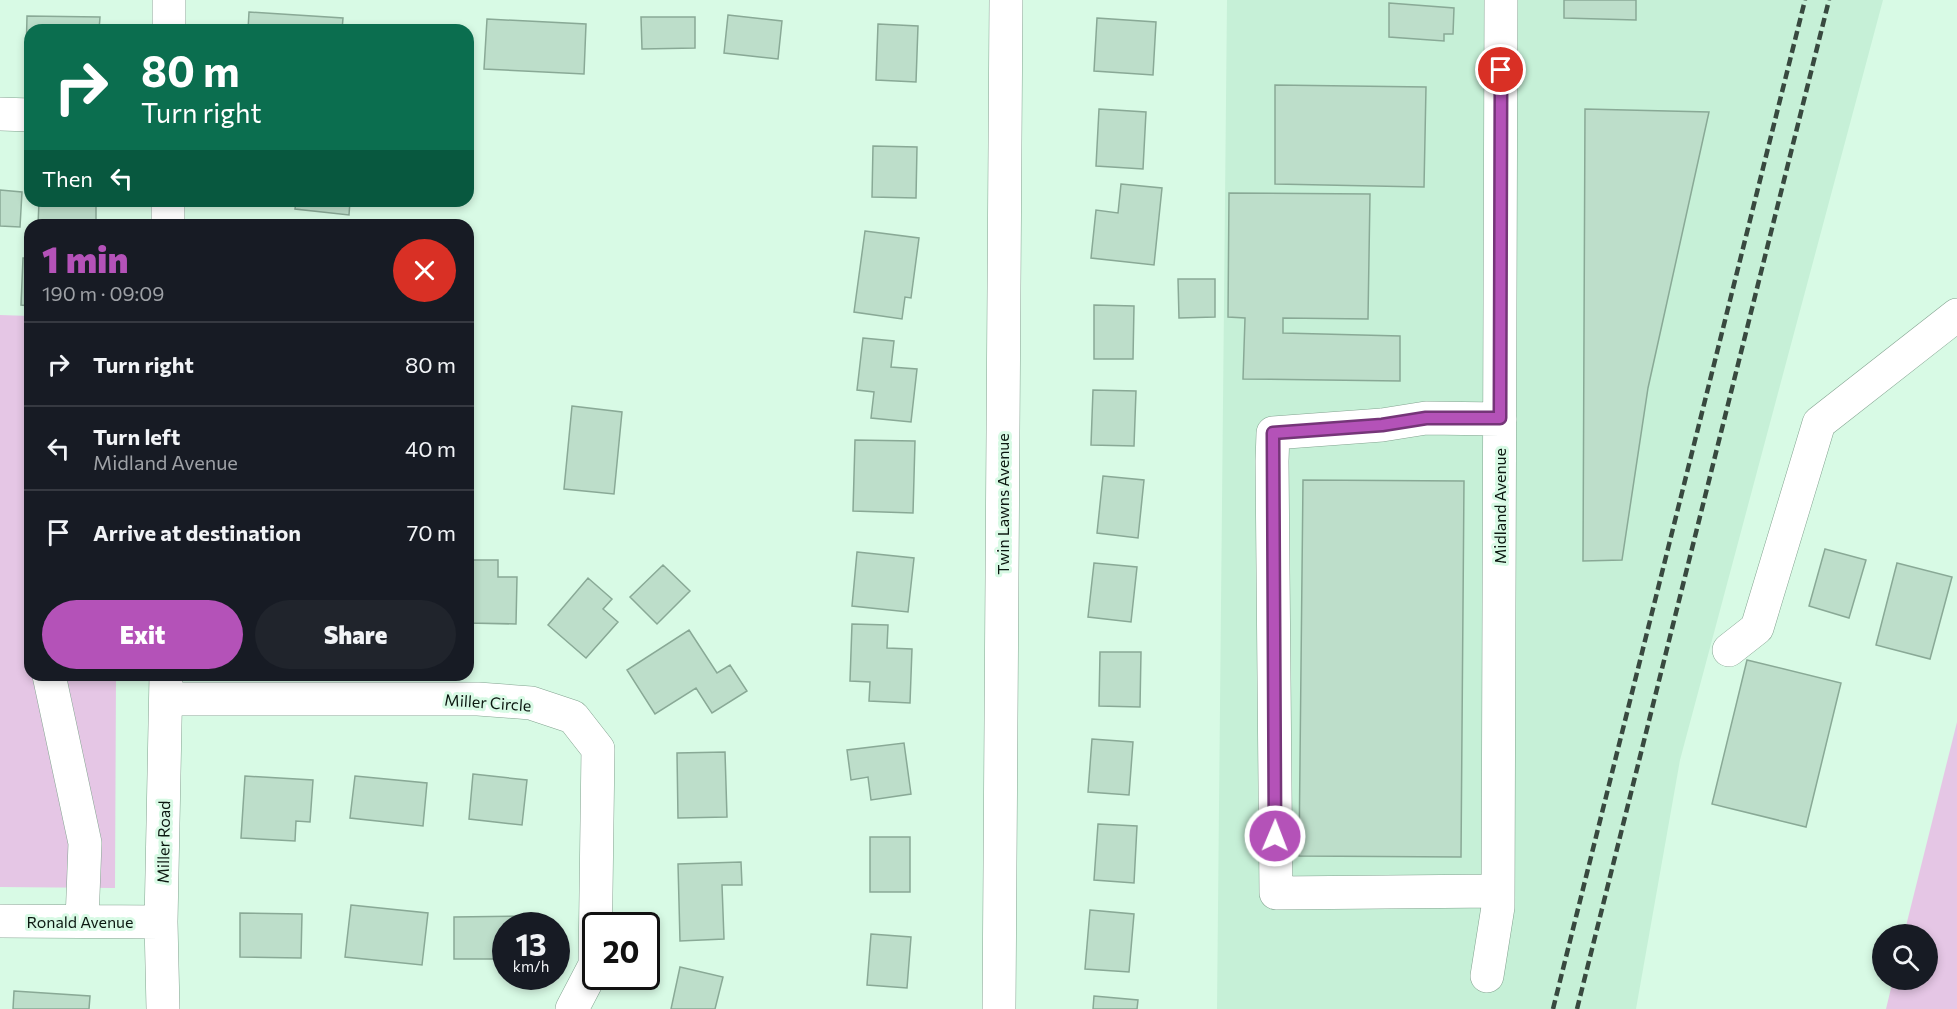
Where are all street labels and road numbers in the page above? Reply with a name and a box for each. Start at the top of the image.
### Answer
street label: Twin Lawns Avenue [993,433,1012,575]
street label: Midland Avenue [1490,448,1509,564]
street label: Miller Circle [444,689,532,715]
street label: Miller Road [153,800,173,884]
street label: Ronald Avenue [27,912,134,931]

